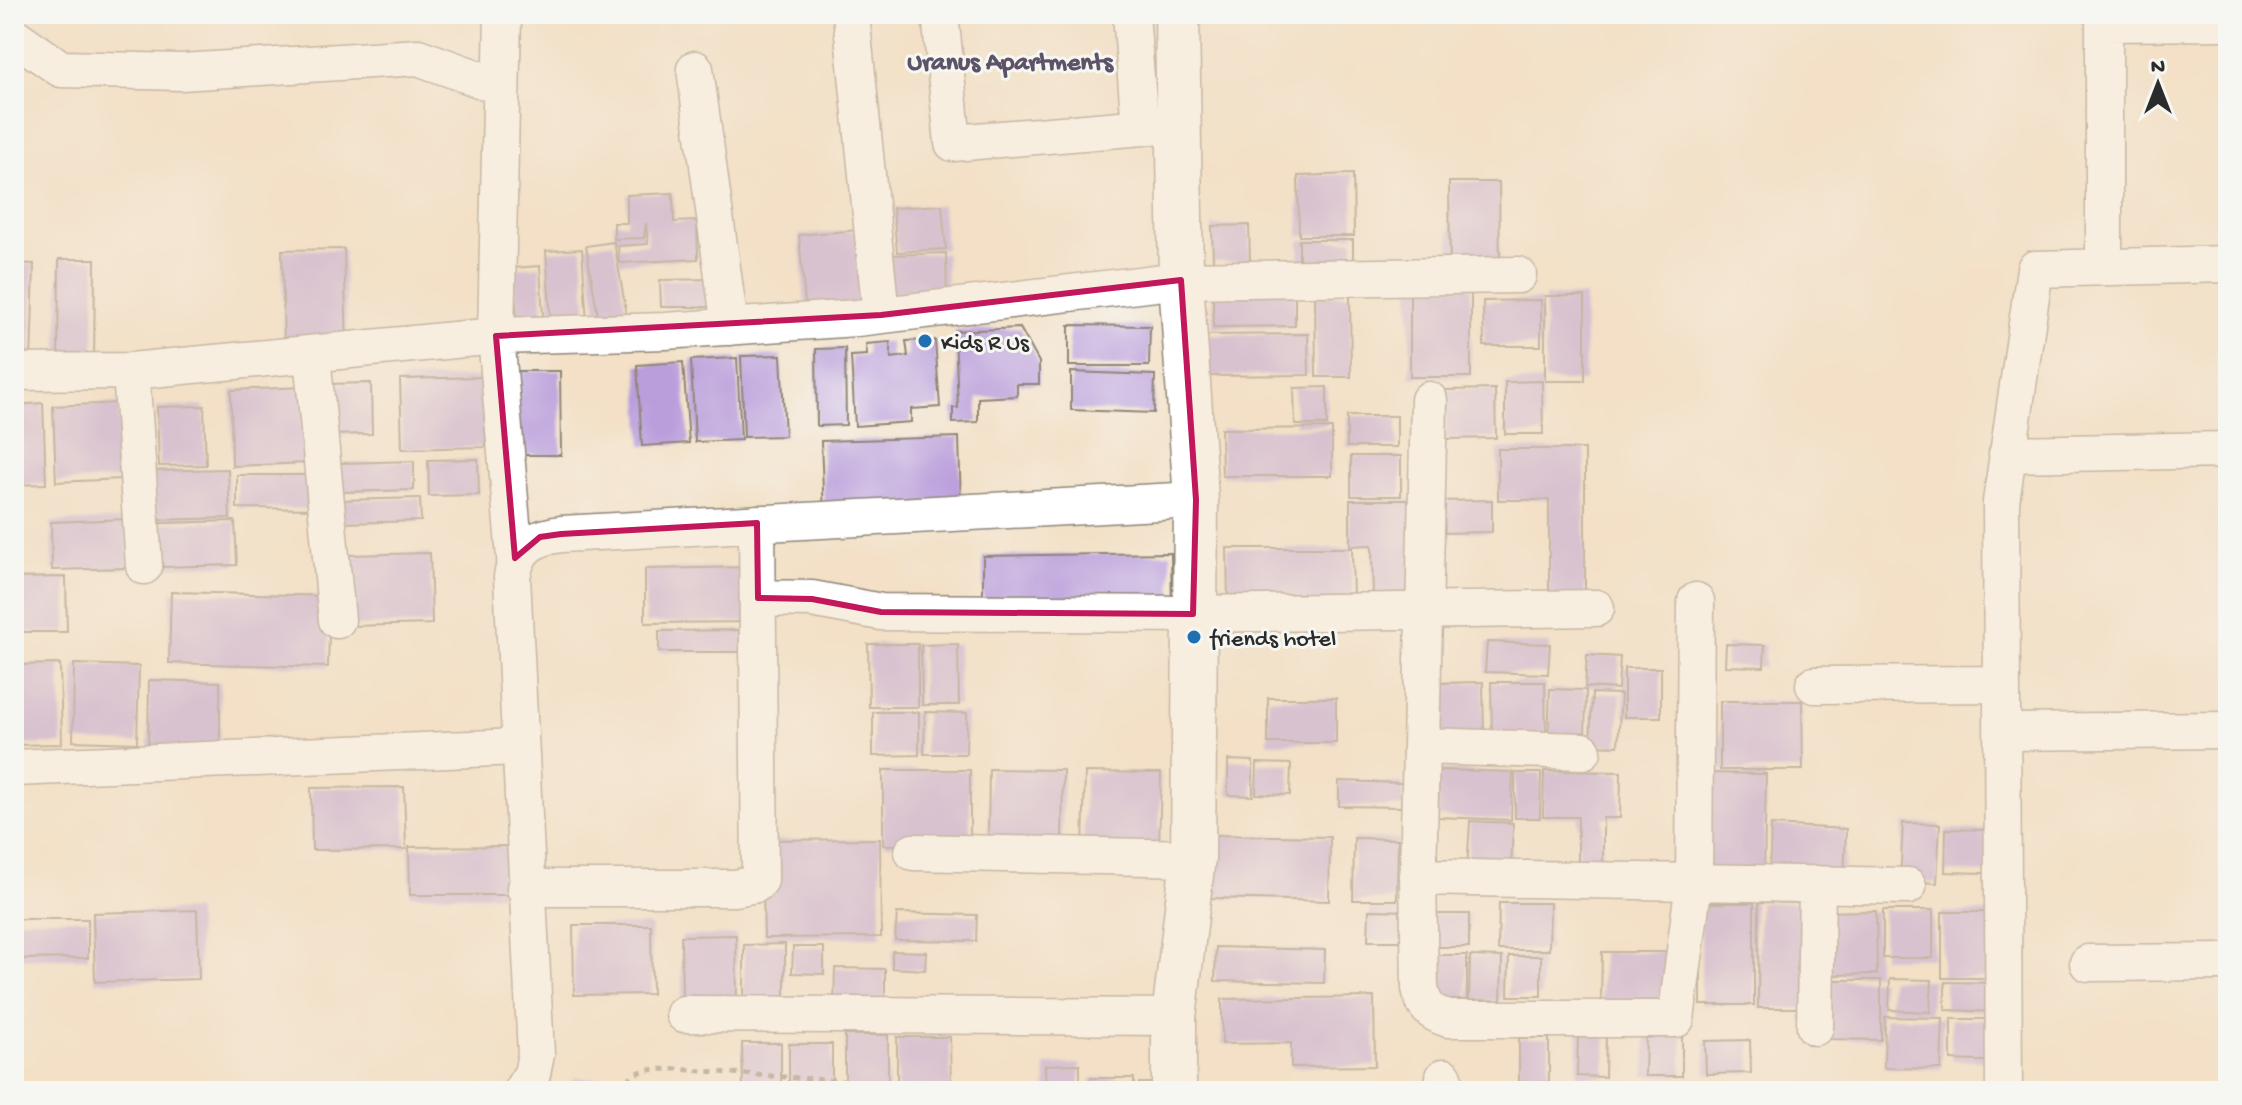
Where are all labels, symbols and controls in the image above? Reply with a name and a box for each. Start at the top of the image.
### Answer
north arrow [2118,44,2198,124]
district label: Uranus Apartments [907,49,1114,80]
text: N [2151,55,2165,81]
place label: Kids R Us [941,330,1030,359]
marker: Kids R Us [916,332,934,350]
place label: friends hotel [1209,626,1336,655]
marker: friends hotel [1185,628,1203,646]

